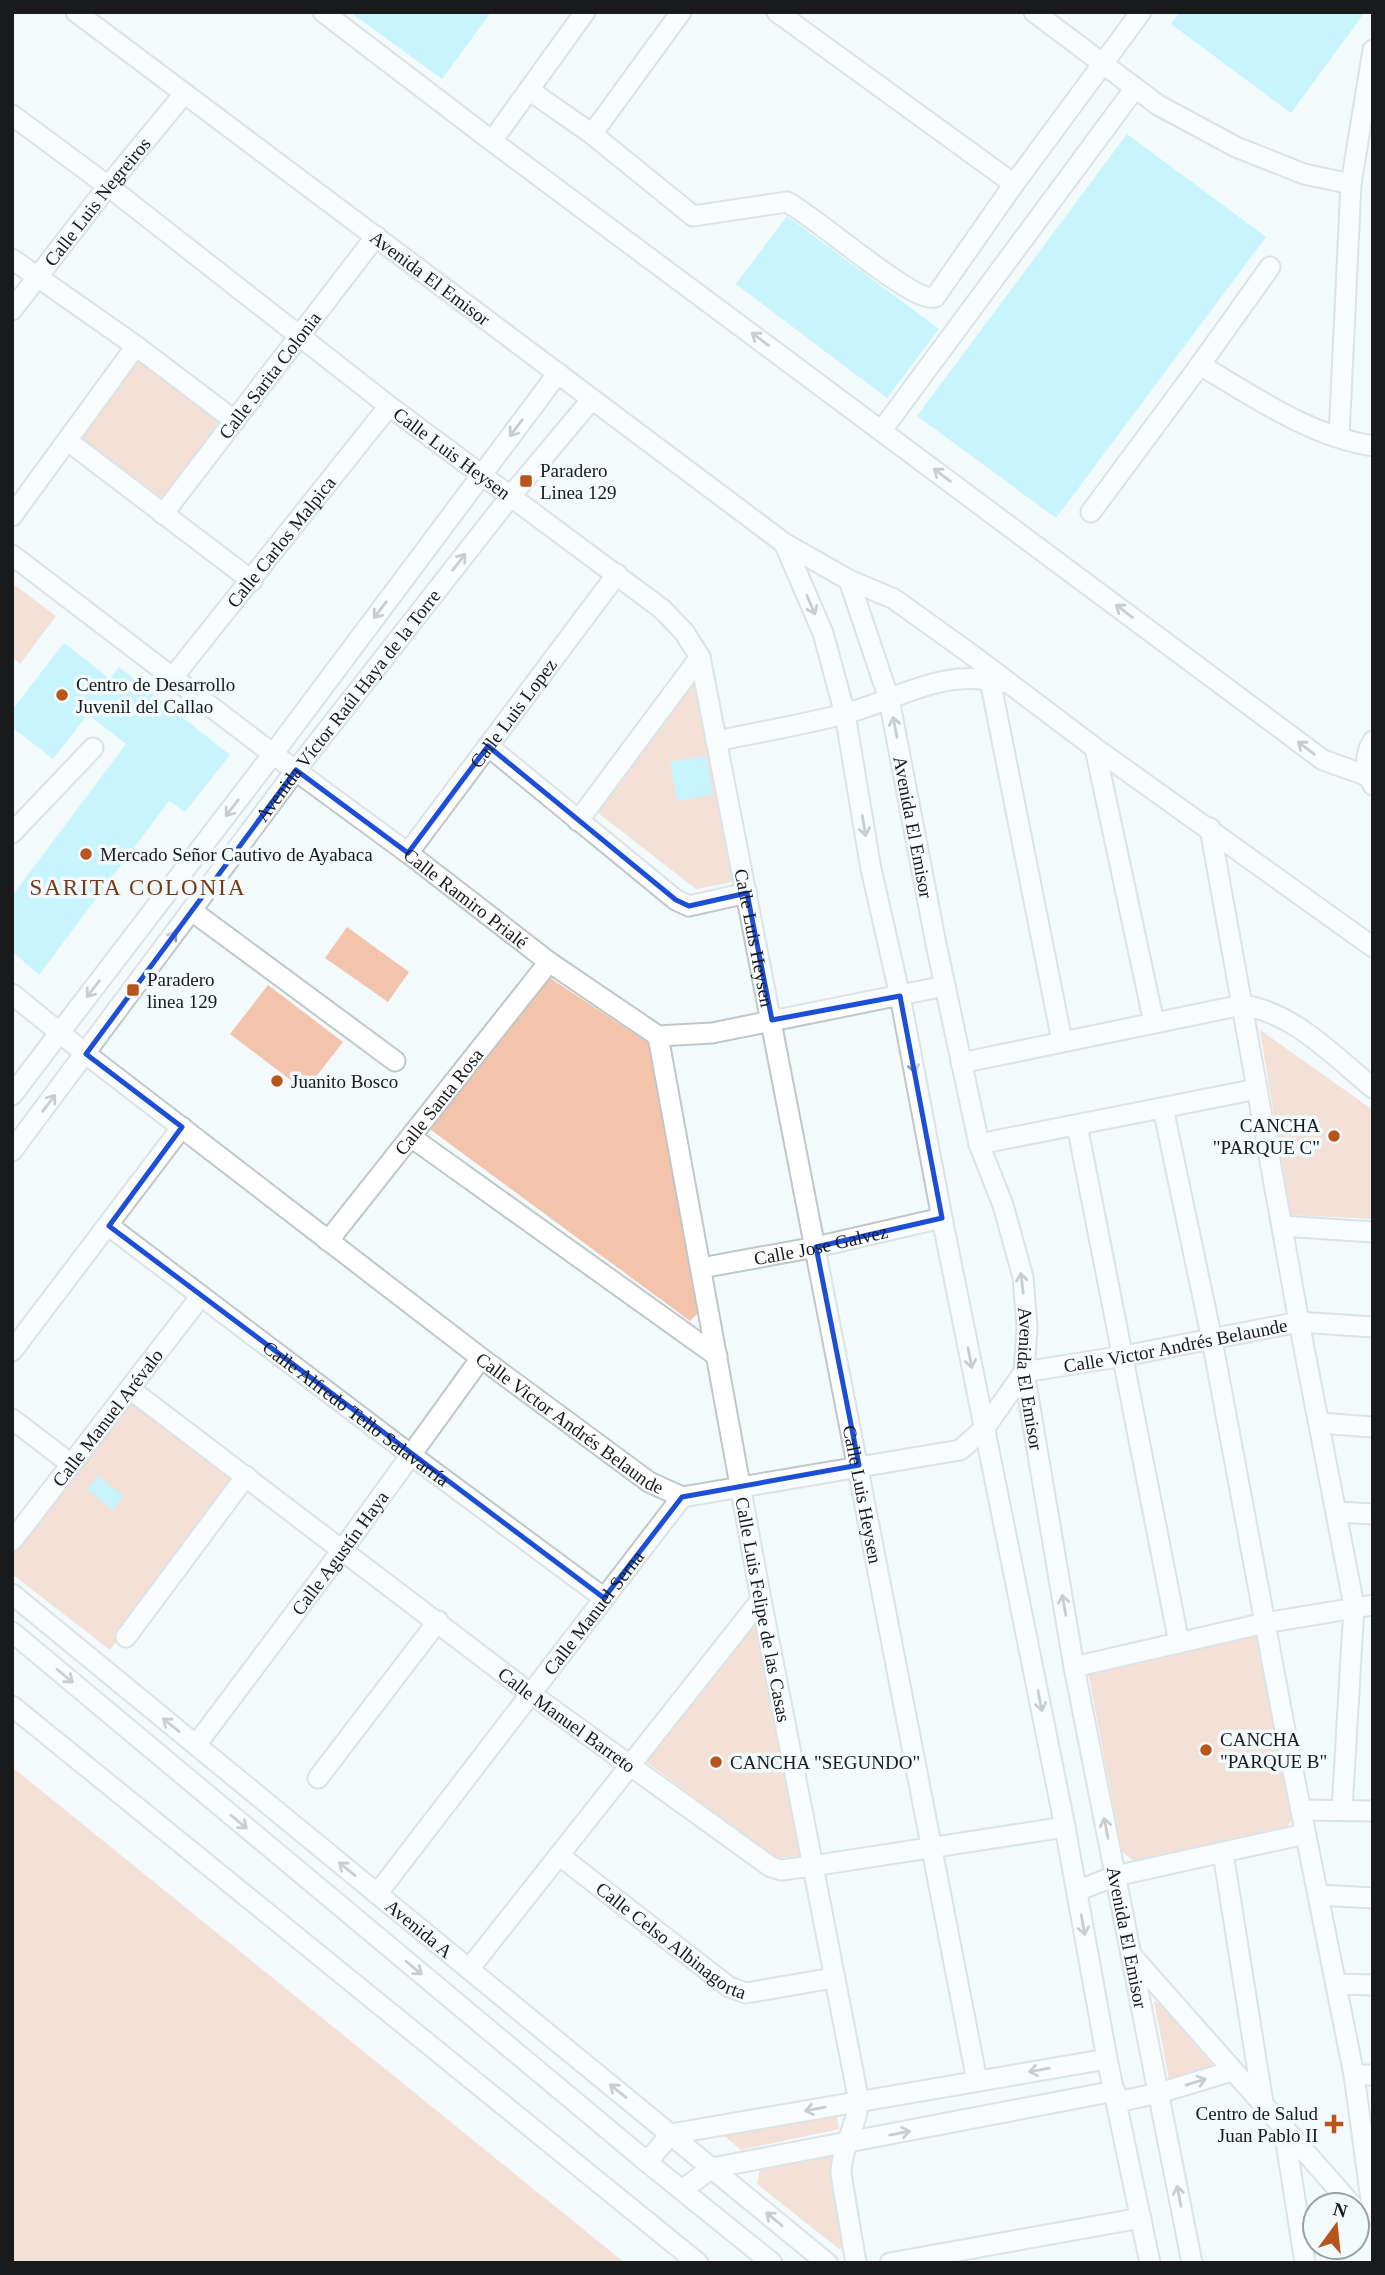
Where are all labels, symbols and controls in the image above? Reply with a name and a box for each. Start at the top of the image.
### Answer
street label: Calle Luis Negreiros [40,133,155,270]
street label: Avenida El Emisor [366,227,495,330]
street label: Calle Sarita Colonia [215,307,325,443]
one-way arrow [751,332,769,347]
street label: Calle Luis Heysen [389,403,515,504]
one-way arrow [509,418,524,436]
place label: Paradero Linea 129 [540,460,617,503]
one-way arrow [933,468,952,482]
street label: Calle Carlos Malpica [223,472,340,612]
marker: Paradero Linea 129 [518,473,534,489]
one-way arrow [451,553,467,571]
street label: Avenida Víctor Raúl Haya de la Torre [251,585,445,826]
one-way arrow [805,594,818,615]
one-way arrow [373,600,387,619]
one-way arrow [1116,604,1134,619]
street label: Calle Luis Lopez [466,655,561,772]
place label: Centro de Desarrollo Juvenil del Callao [76,674,235,717]
marker: Centro de Desarrollo Juvenil del Callao [54,687,70,703]
one-way arrow [887,716,901,739]
one-way arrow [1298,740,1316,755]
street label: Avenida El Emisor [889,754,937,901]
one-way arrow [224,799,239,817]
one-way arrow [858,814,871,837]
place label: Mercado Señor Cautivo de Ayabaca [100,844,373,865]
street label: Calle Ramiro Prialé [400,844,532,953]
marker: Mercado Señor Cautivo de Ayabaca [78,846,94,862]
street label: Calle Luis Heysen [730,867,778,1009]
district label: SARITA COLONIA [29,875,247,900]
one-way arrow [163,931,177,950]
place label: Paradero linea 129 [147,969,217,1012]
one-way arrow [86,979,101,998]
marker: Paradero linea 129 [125,982,141,998]
street label: Calle Santa Rosa [390,1044,488,1159]
one-way arrow [907,1051,920,1074]
place label: Juanito Bosco [291,1071,398,1092]
marker: Juanito Bosco [269,1073,285,1089]
one-way arrow [41,1093,56,1112]
place label: CANCHA "PARQUE C" [1213,1115,1320,1158]
marker: CANCHA "PARQUE C" [1326,1128,1342,1144]
street label: Calle Jose Galvez [752,1221,890,1269]
one-way arrow [1016,1272,1029,1295]
street label: Avenida El Emisor [1013,1306,1047,1452]
street label: Calle Victor Andrés Belaunde [1062,1315,1289,1377]
street label: Calle Alfredo Tello Salavarría [259,1336,454,1491]
street label: Calle Manuel Arévalo [48,1345,167,1491]
one-way arrow [964,1346,978,1369]
street label: Calle Victor Andrés Belaunde [472,1348,667,1498]
street label: Calle Luis Heysen [839,1423,886,1566]
street label: Calle Agustín Haya [287,1486,393,1619]
street label: Calle Luis Felipe de las Casas [731,1495,795,1724]
street label: Calle Manuel Serna [539,1546,648,1679]
one-way arrow [1056,1594,1070,1617]
street label: Calle Manuel Barreto [494,1663,639,1777]
one-way arrow [55,1668,73,1684]
one-way arrow [1033,1689,1047,1712]
one-way arrow [163,1717,181,1733]
place label: CANCHA "PARQUE B" [1220,1729,1327,1772]
marker: CANCHA "PARQUE B" [1198,1742,1214,1758]
place label: CANCHA "SEGUNDO" [730,1752,920,1773]
marker: CANCHA "SEGUNDO" [708,1754,724,1770]
one-way arrow [230,1814,248,1830]
one-way arrow [1098,1818,1112,1840]
one-way arrow [339,1861,357,1877]
street label: Avenida El Emisor [1103,1865,1151,2011]
street label: Calle Celso Albinagorta [592,1878,749,2003]
street label: Avenida A [381,1895,457,1963]
one-way arrow [1077,1913,1090,1936]
one-way arrow [405,1959,423,1975]
one-way arrow [1029,2064,1051,2077]
one-way arrow [1185,2075,1207,2088]
one-way arrow [610,2083,628,2099]
one-way arrow [804,2103,827,2116]
place label: Centro de Salud Juan Pablo II [1196,2103,1318,2146]
marker: Centro de Salud Juan Pablo II [1324,2114,1344,2134]
one-way arrow [888,2126,911,2139]
one-way arrow [1172,2185,1186,2208]
north arrow [1301,2191,1371,2261]
text: N [1331,2198,1350,2222]
one-way arrow [766,2211,784,2227]

